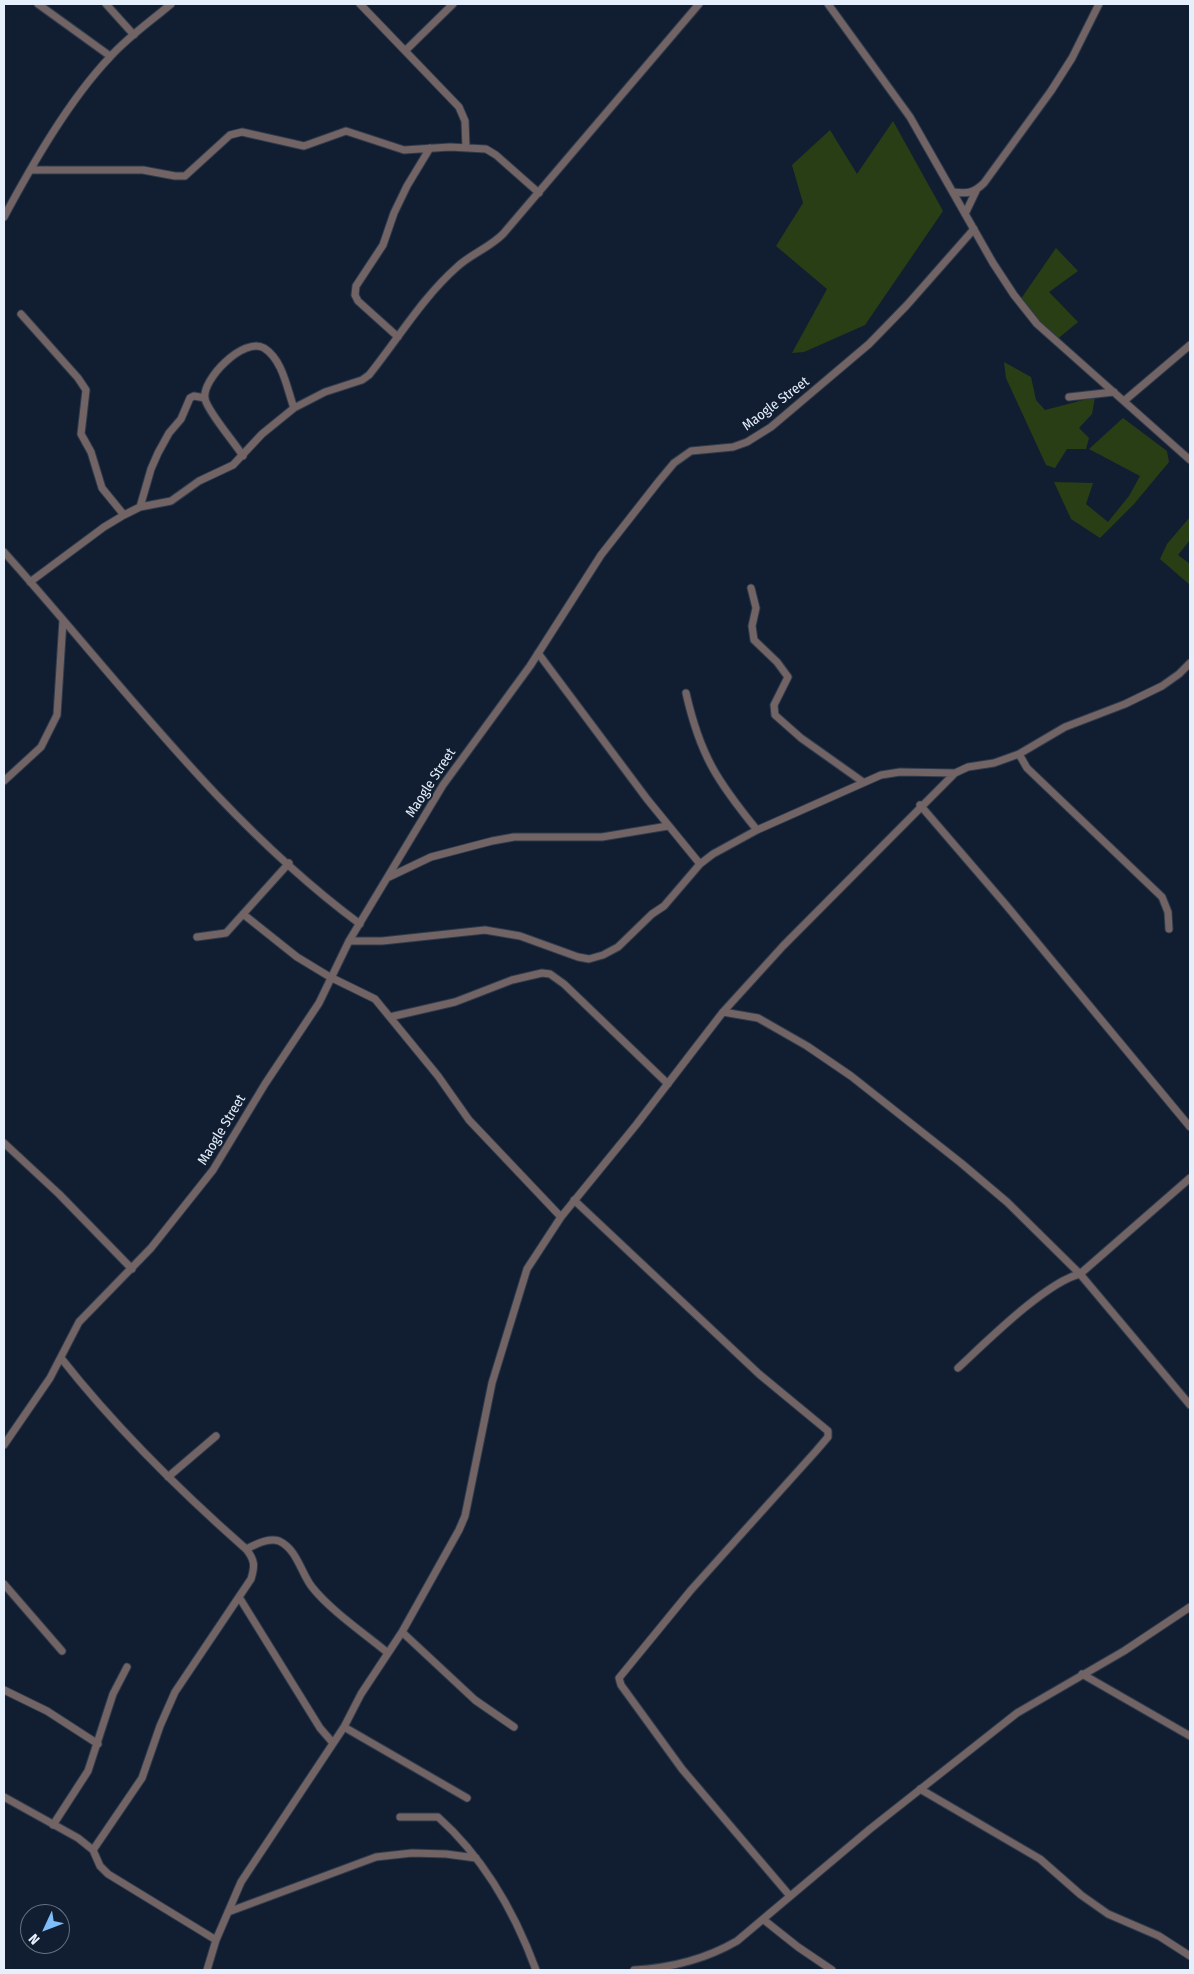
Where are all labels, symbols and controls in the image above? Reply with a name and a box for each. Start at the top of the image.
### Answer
street label: Maogle Street [739,374,813,434]
street label: Maogle Street [402,745,460,821]
street label: Maogle Street [194,1092,250,1168]
north arrow [20,1904,70,1954]
text: N [25,1930,43,1948]

